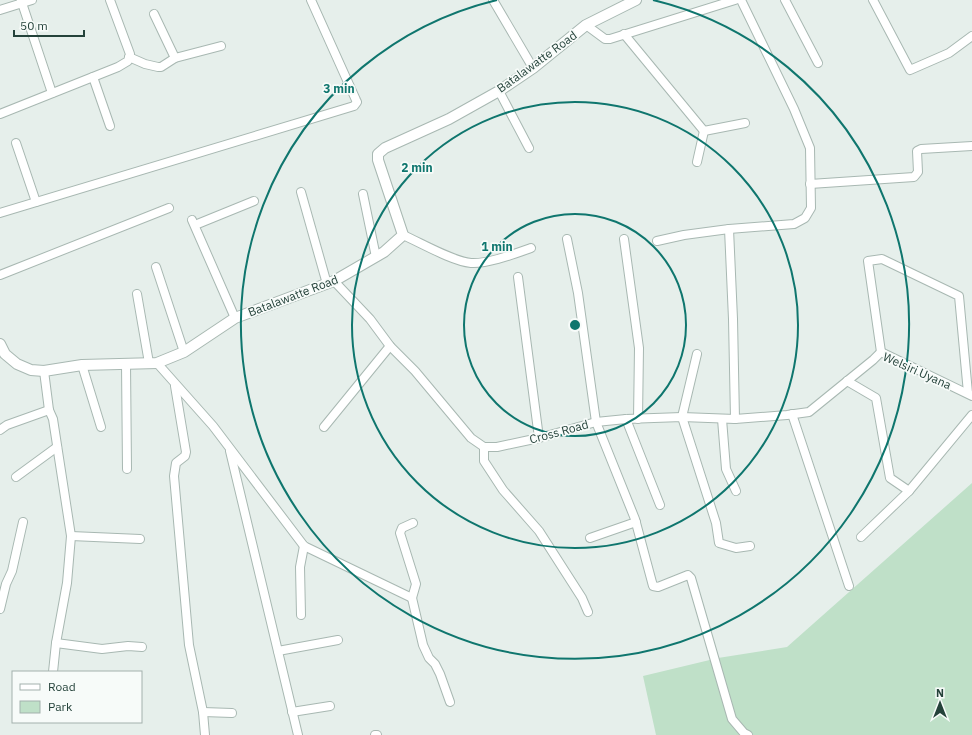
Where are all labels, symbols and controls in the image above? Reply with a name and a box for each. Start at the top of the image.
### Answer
scale bar [14,12,84,38]
text: 50 m [20,18,48,33]
street label: Batalawatte Road [494,28,580,96]
text: 3 min [323,81,355,96]
text: 2 min [401,160,433,175]
text: 1 min [481,239,513,254]
street label: Batalawatte Road [246,271,340,320]
centre of rings [568,318,582,332]
street label: Welsiri Uyana [881,349,954,392]
street label: Cross Road [528,416,590,447]
legend [12,671,142,723]
text: Road [48,679,76,694]
north arrow [920,683,960,723]
text: N [936,686,944,700]
text: Park [48,699,73,714]

